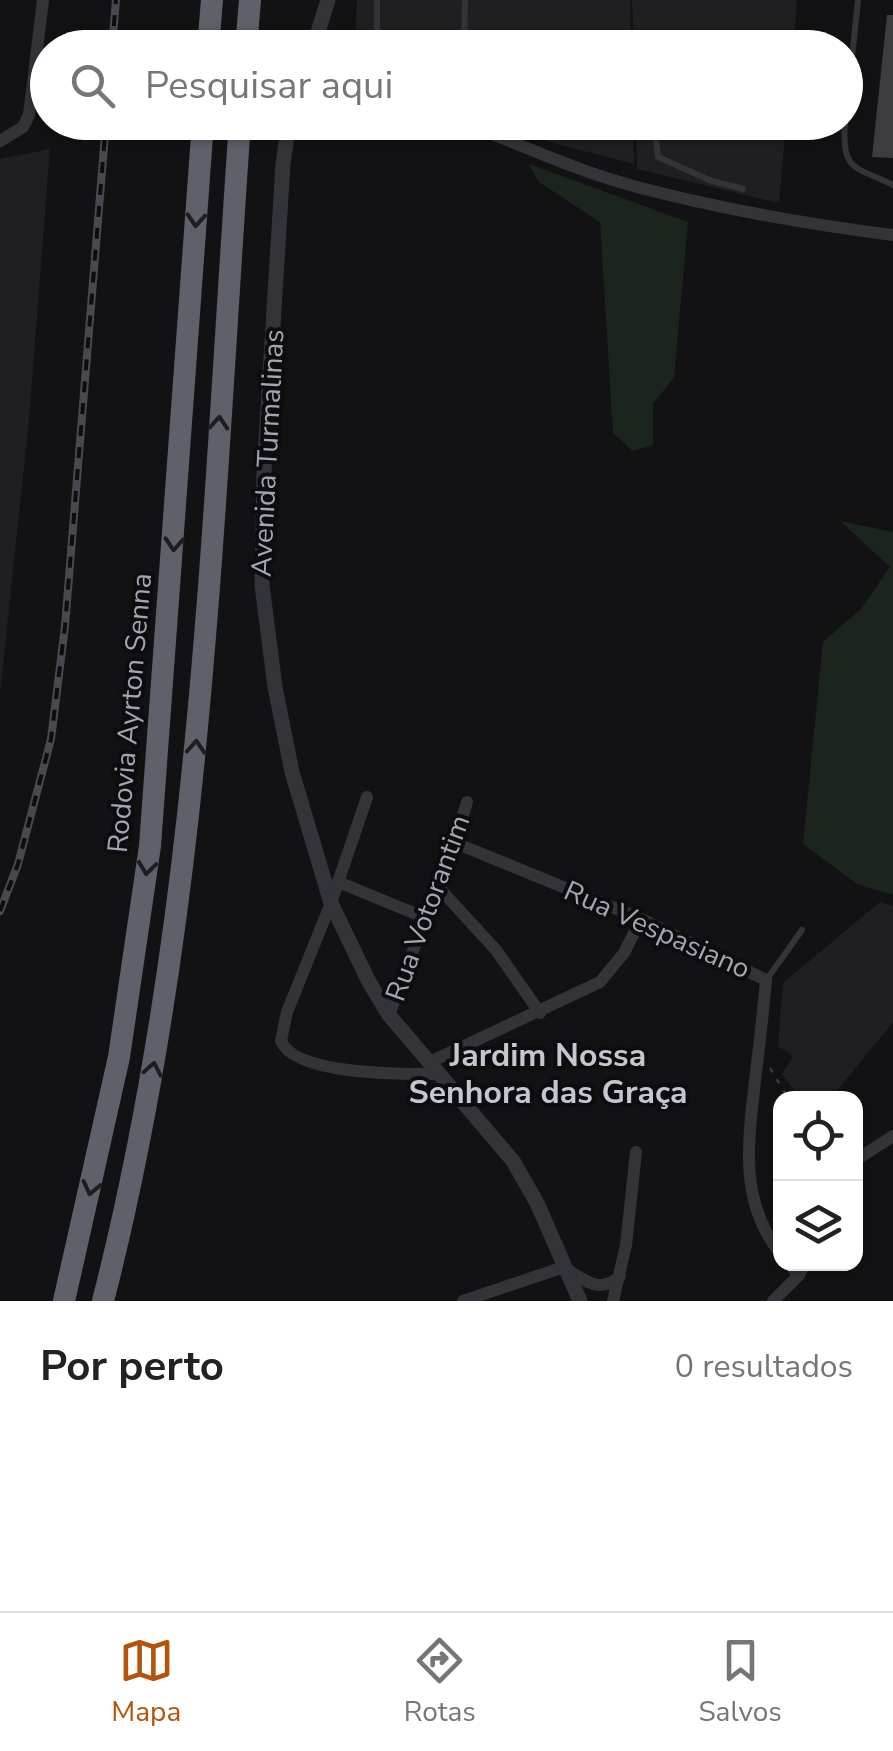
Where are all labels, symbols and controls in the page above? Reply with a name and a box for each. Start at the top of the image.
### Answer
search box [30,30,863,140]
icon: search [65,58,120,113]
text: Pesquisar aqui [145,60,393,111]
one-way arrow [186,212,207,228]
street label: Avenida Turmalinas [243,328,293,578]
one-way arrow [208,414,229,430]
one-way arrow [163,536,185,552]
street label: Rodovia Ayrton Senna [99,572,161,854]
one-way arrow [185,739,207,755]
street label: Rua Votorantim [377,810,479,1006]
one-way arrow [138,860,159,876]
street label: Rua Vespasiano [558,872,756,988]
district label: Jardim Nossa Senhora das Graça [409,1034,687,1114]
one-way arrow [142,1061,163,1078]
map controls [773,1091,863,1271]
button: locate [773,1091,863,1181]
one-way arrow [82,1179,103,1196]
button: layers [773,1181,863,1271]
text: Por perto [40,1338,224,1395]
text: 0 resultados [675,1345,853,1388]
tab: Mapa [111,1633,181,1731]
tab: Rotas [404,1633,476,1731]
tab: Salvos [698,1633,782,1731]

